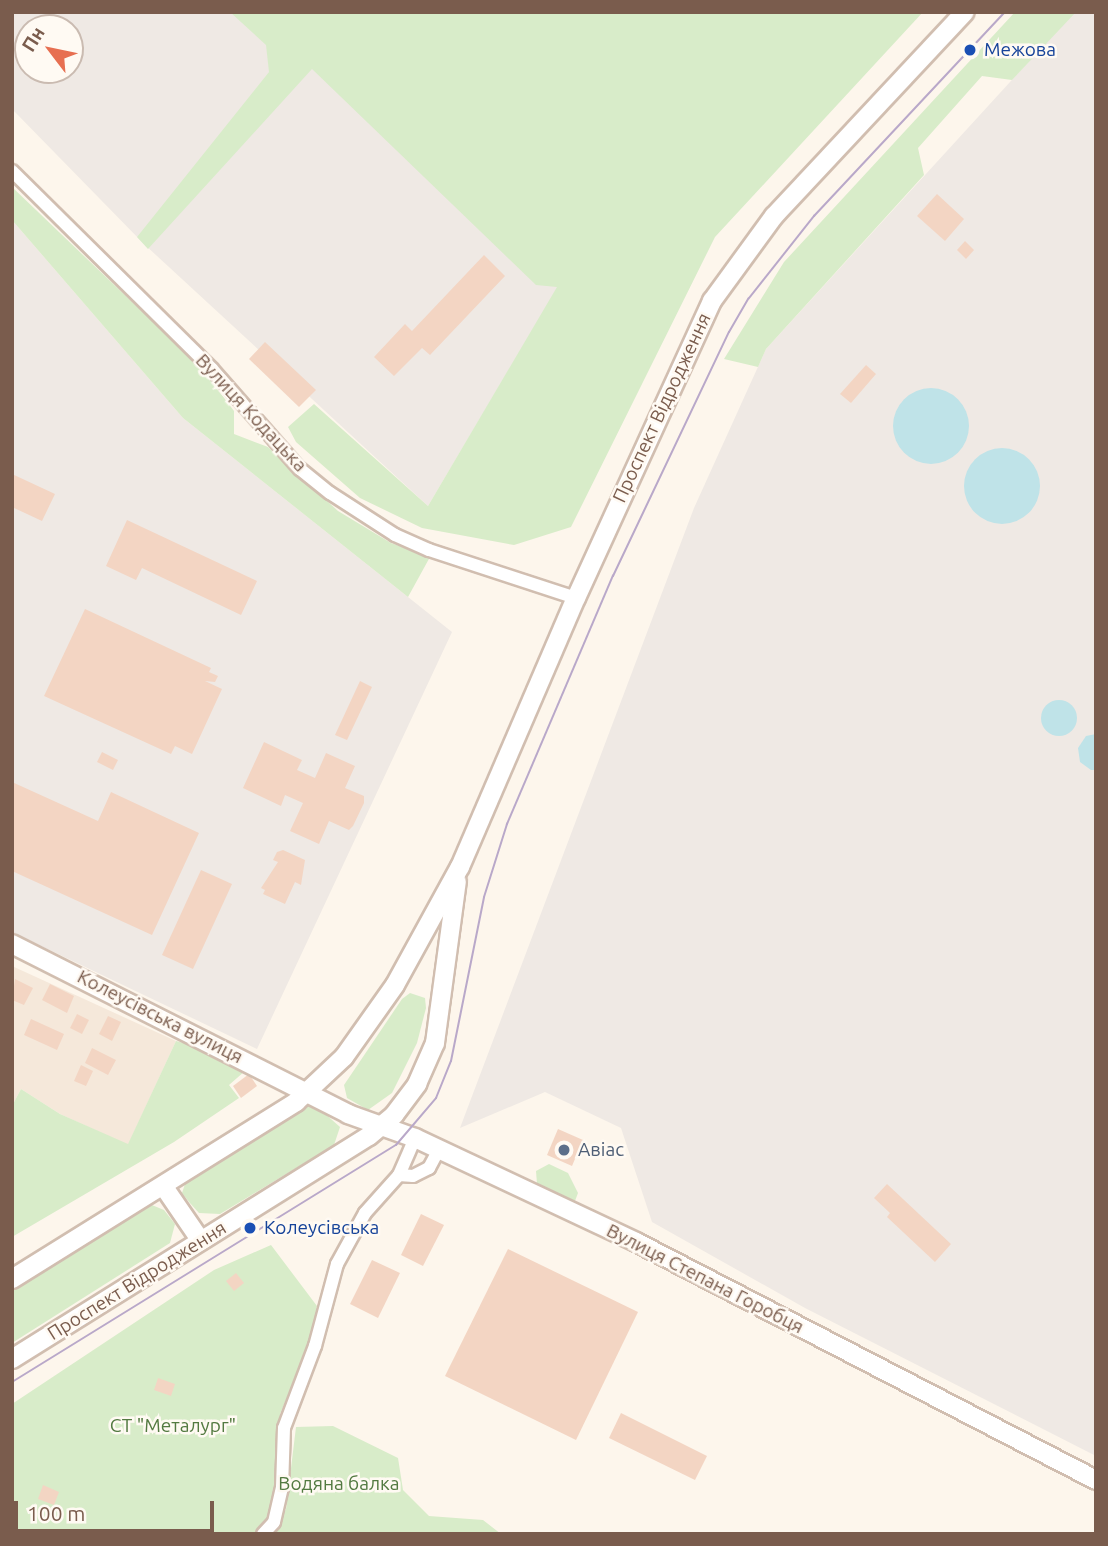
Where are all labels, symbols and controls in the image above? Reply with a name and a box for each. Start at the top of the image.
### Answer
north arrow [14,14,84,84]
text: Пн [17,23,49,55]
place label: Межова [984,39,1056,61]
marker: Межова [962,42,978,58]
street label: Проспект Відродження [608,310,716,506]
street label: Вулиця Кодацька [191,349,311,477]
street label: Колеусівська вулиця [73,965,247,1069]
place label: Авіас [578,1139,624,1161]
marker: Авіас [556,1142,572,1158]
street label: Проспект Відродження [43,1217,231,1345]
place label: Колеусівська [264,1217,379,1239]
street label: Вулиця Степана Горобця [603,1219,807,1339]
marker: Колеусівська [242,1220,258,1236]
park label: СТ "Металург" [110,1415,236,1437]
park label: Водяна балка [278,1473,400,1495]
scale bar [18,1486,217,1530]
text: 100 m [27,1501,85,1525]

